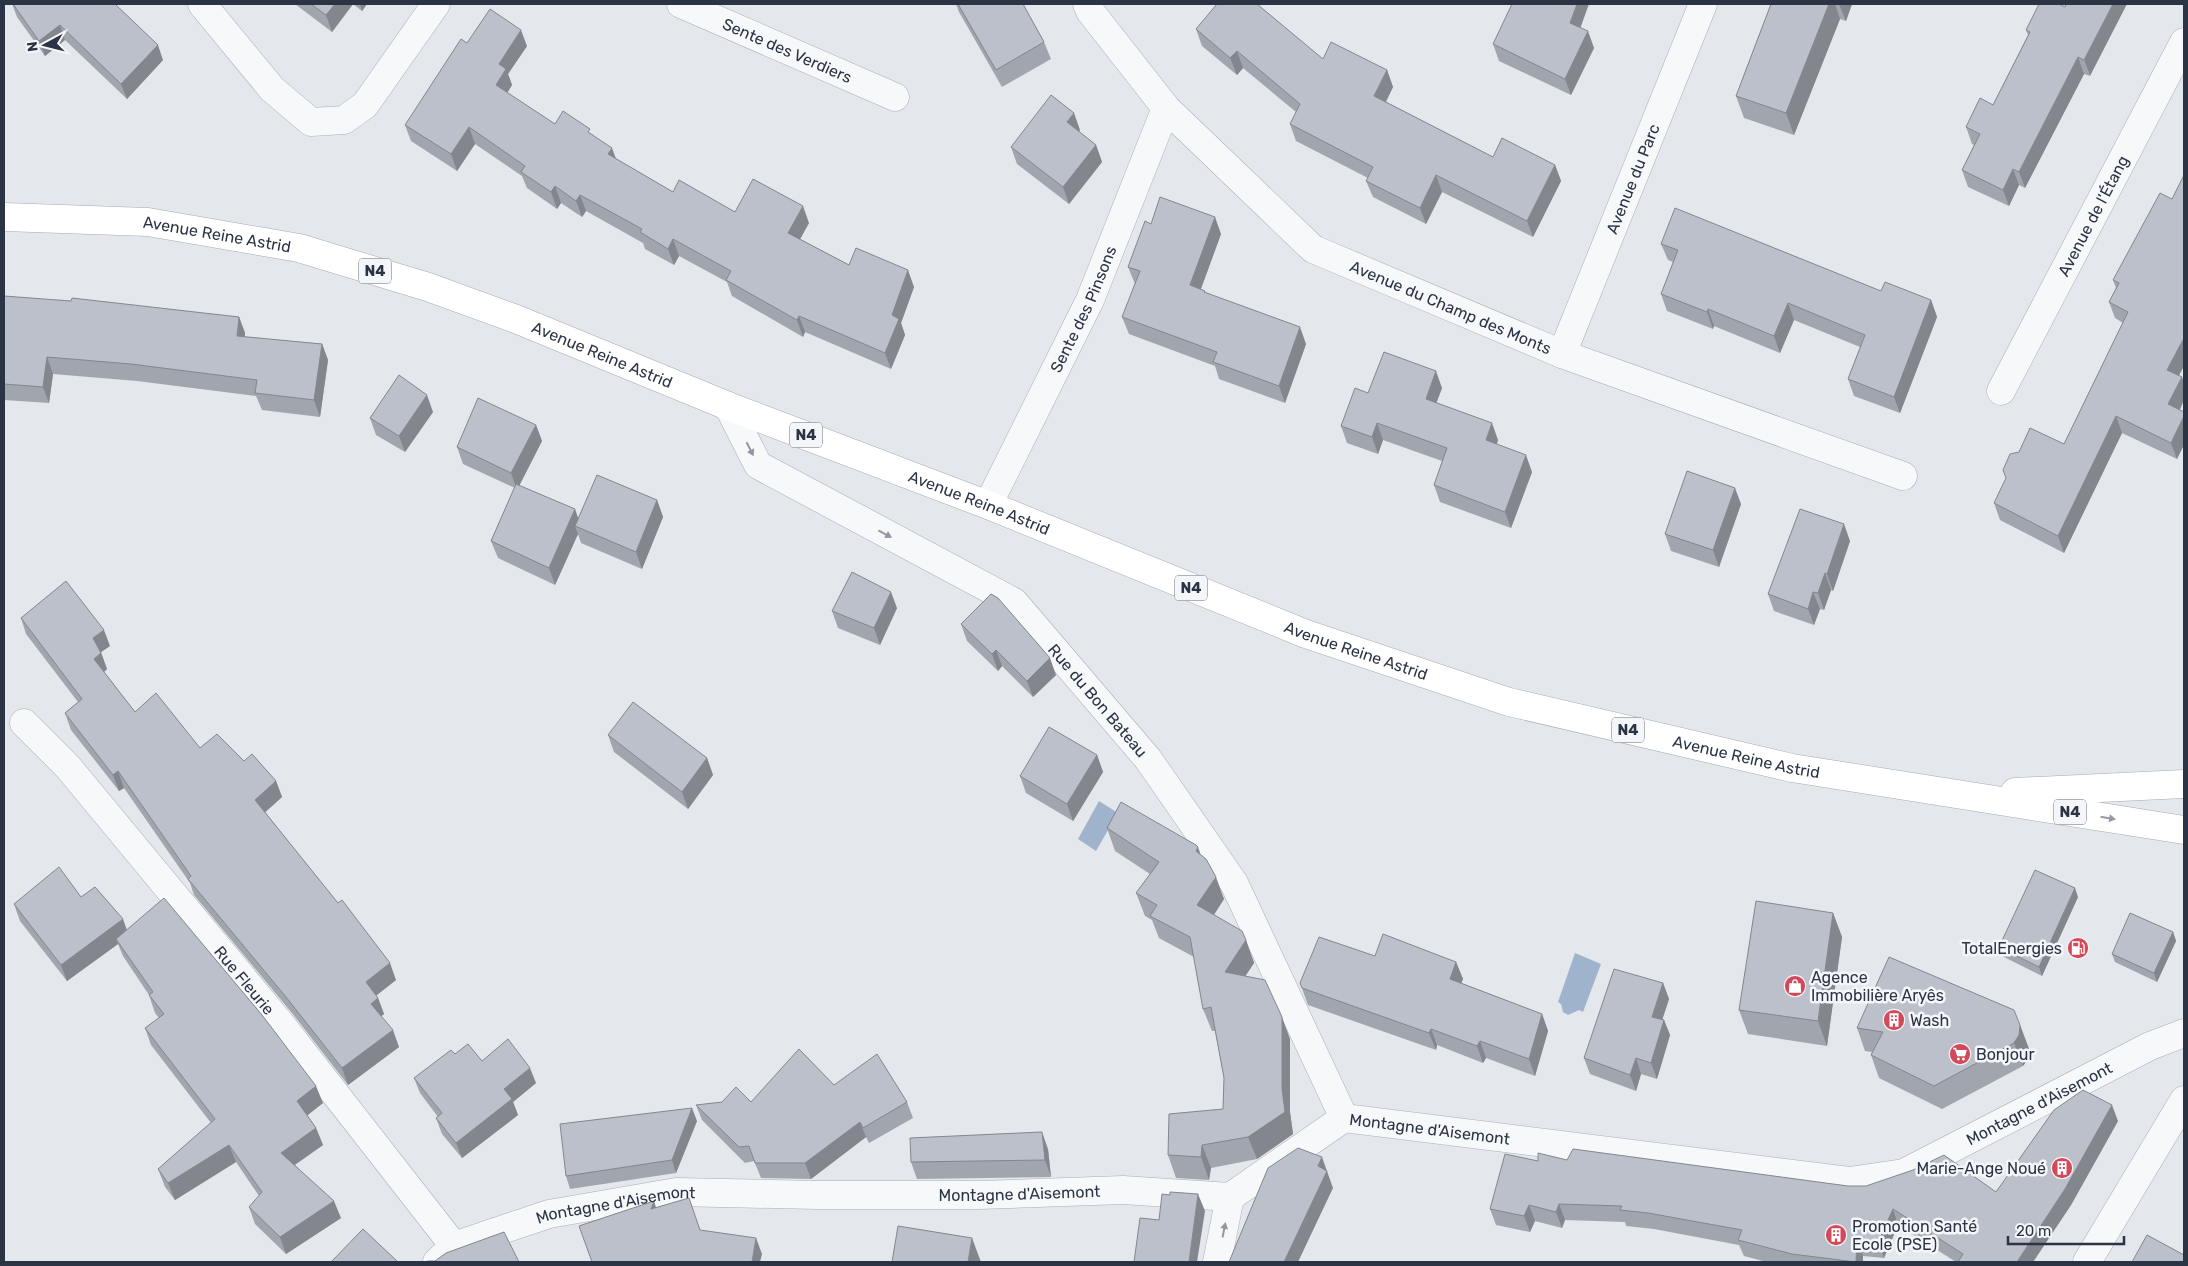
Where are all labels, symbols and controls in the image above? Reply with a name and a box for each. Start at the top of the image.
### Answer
street label: Sente des Verdiers [720,14,855,87]
north arrow [20,20,70,70]
text: N [24,40,42,53]
street label: Avenue du Parc [1602,121,1663,236]
street label: Avenue de l'Étang [2053,152,2132,279]
street label: Avenue Reine Astrid [143,212,292,256]
street label: Sente des Pinsons [1046,243,1120,376]
street label: Avenue du Champ des Monts [1347,256,1554,358]
road number: N4 [359,258,391,284]
street label: Avenue Reine Astrid [529,317,675,392]
road number: N4 [790,422,822,448]
one-way arrow [746,442,754,457]
street label: Avenue Reine Astrid [906,466,1053,539]
one-way arrow [879,529,892,538]
road number: N4 [1175,576,1207,600]
street label: Avenue Reine Astrid [1282,617,1430,684]
street label: Rue du Bon Bateau [1044,640,1152,761]
road number: N4 [1612,718,1644,742]
street label: Avenue Reine Astrid [1671,731,1821,782]
road number: N4 [2054,800,2086,824]
one-way arrow [2101,814,2117,822]
fuel station icon: TotalEnergies [2066,936,2090,960]
place label: TotalEnergies [1961,939,2062,958]
street label: Rue Fleurie [210,942,279,1019]
place label: Agence Immobilière Aryês [1811,968,1944,1005]
shop icon: Agence Immobilière Aryês [1783,974,1807,998]
building icon: Wash [1882,1008,1906,1032]
place label: Wash [1910,1011,1949,1030]
supermarket icon: Bonjour [1948,1042,1972,1066]
place label: Bonjour [1976,1045,2035,1064]
street label: Montagne d'Aisemont [1963,1058,2115,1149]
street label: Montagne d'Aisemont [1348,1109,1511,1148]
building icon: Marie-Ange Noué [2050,1156,2074,1180]
place label: Marie-Ange Noué [1916,1159,2046,1178]
street label: Montagne d'Aisemont [939,1181,1101,1205]
street label: Montagne d'Aisemont [533,1182,696,1227]
scale bar [2008,1214,2124,1246]
place label: Promotion Santé Ecole (PSE) [1852,1217,1977,1254]
one-way arrow [1220,1221,1228,1237]
text: 20 m [2016,1222,2051,1240]
building icon: Promotion Santé Ecole (PSE) [1824,1223,1848,1247]

